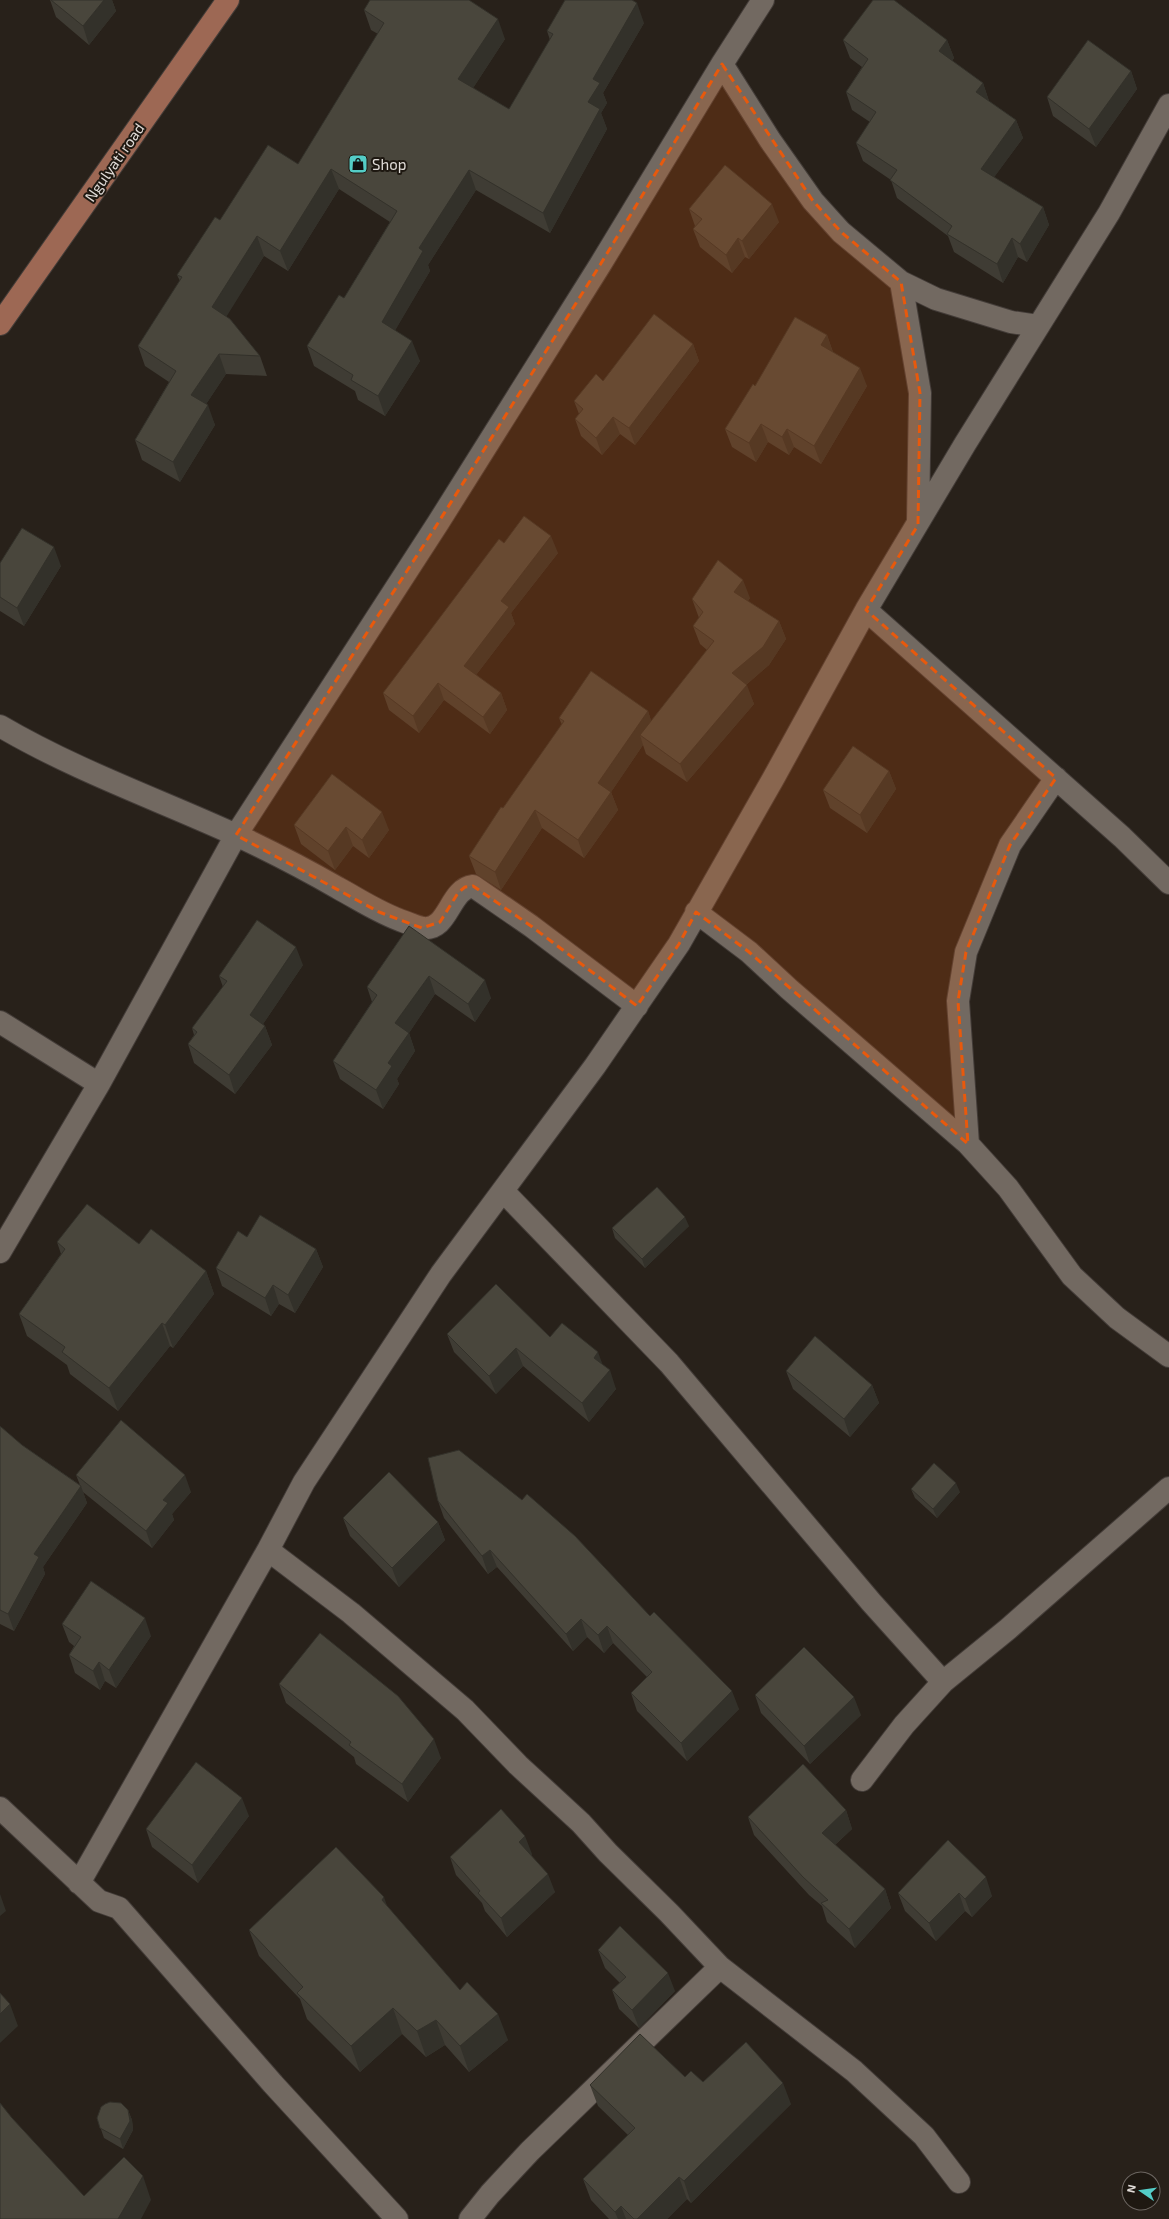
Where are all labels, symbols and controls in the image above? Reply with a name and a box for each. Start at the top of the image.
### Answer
street label: Ngulyati road [80,119,148,205]
shop icon: Shop [347,153,369,175]
place label: Shop [372,155,406,173]
north arrow [1121,2171,1161,2211]
text: N [1124,2183,1138,2194]

